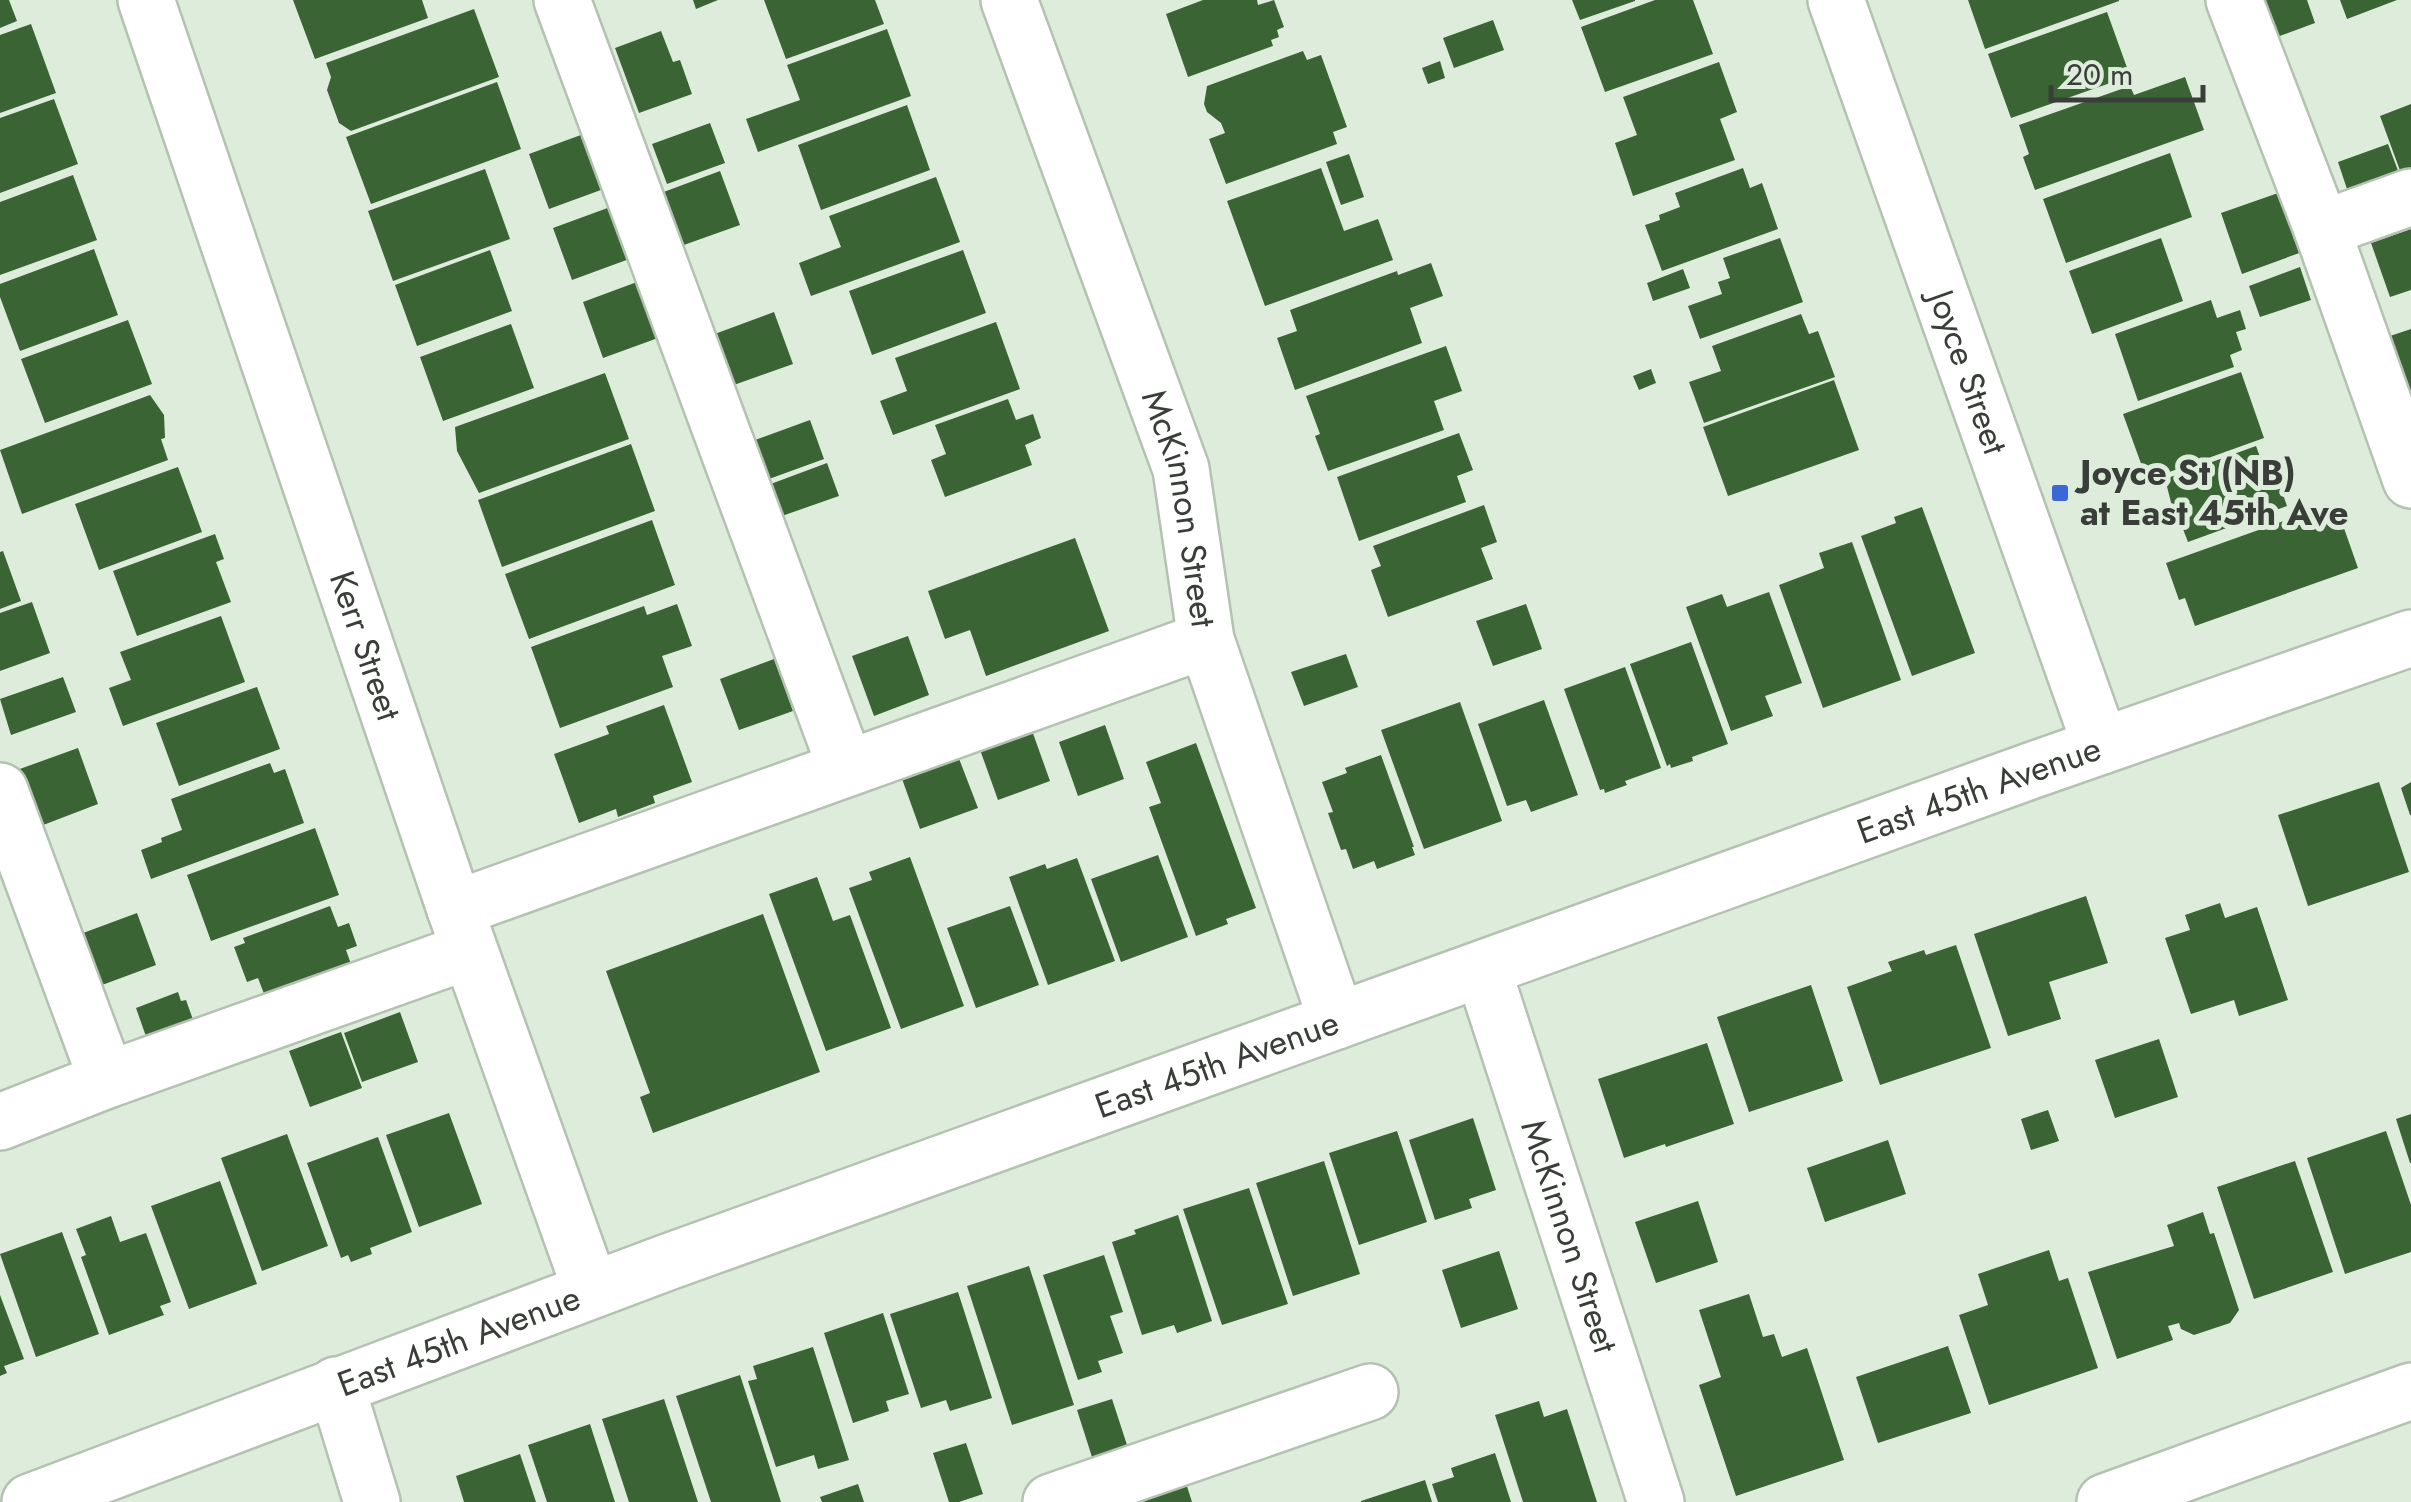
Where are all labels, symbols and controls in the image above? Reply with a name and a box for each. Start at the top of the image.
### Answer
scale bar [2051,40,2204,102]
text: 20 m [2066,53,2133,96]
street label: Joyce Street [1915,280,2021,462]
street label: McKinnon Street [1129,383,1229,631]
place label: Joyce St (NB) at East 45th Ave [2074,448,2349,538]
marker: Joyce St (NB) at East 45th Ave [2049,482,2071,504]
street label: Kerr Street [317,564,414,728]
street label: East 45th Avenue [1850,723,2108,856]
street label: East 45th Avenue [1088,997,1346,1131]
street label: McKinnon Street [1508,1113,1631,1360]
street label: East 45th Avenue [330,1272,587,1409]

